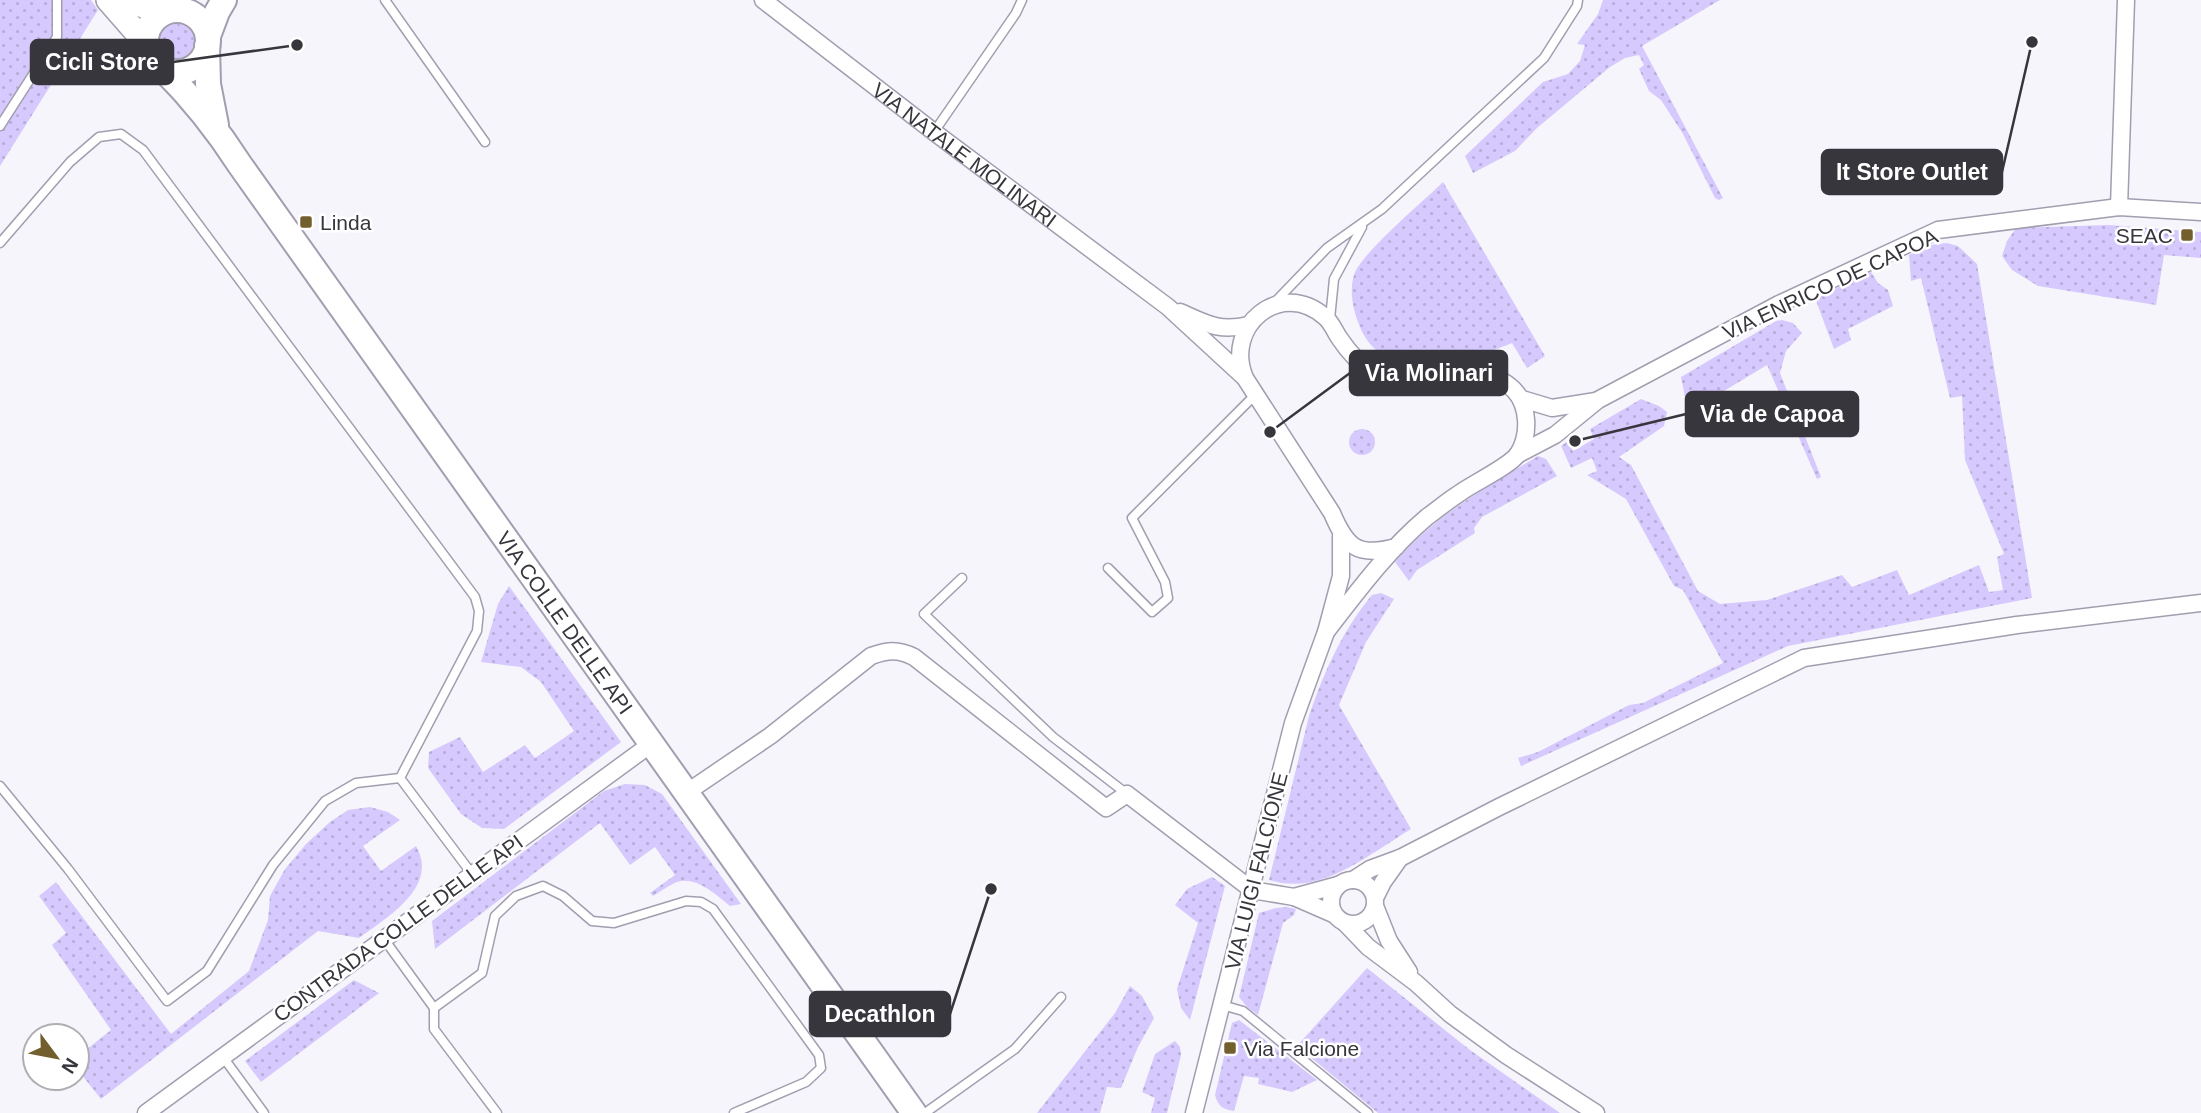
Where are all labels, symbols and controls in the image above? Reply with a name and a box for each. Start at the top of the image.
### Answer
callout: Cicli Store [31,40,173,84]
text: Cicli Store [45,49,159,75]
street label: VIA NATALE MOLINARI [868,77,1061,231]
callout: It Store Outlet [1822,150,2002,194]
text: It Store Outlet [1836,159,1988,185]
place label: Linda [320,211,372,234]
marker: Linda [298,214,314,230]
street label: VIA ENRICO DE CAPOA [1719,224,1941,344]
place label: SEAC [2116,224,2173,247]
marker: SEAC [2179,227,2195,243]
callout: Via Molinari [1350,351,1507,395]
text: Via Molinari [1365,360,1493,386]
callout: Via de Capoa [1686,392,1858,436]
text: Via de Capoa [1700,401,1844,427]
street label: VIA COLLE DELLE API [493,527,638,718]
street label: VIA LUIGI FALCIONE [1220,770,1292,972]
street label: CONTRADA COLLE DELLE API [269,830,527,1026]
callout: Decathlon [810,992,950,1036]
text: Decathlon [824,1001,936,1027]
north arrow [21,1022,91,1092]
place label: Via Falcione [1244,1037,1359,1060]
marker: Via Falcione [1222,1040,1238,1056]
text: N [57,1054,83,1077]

